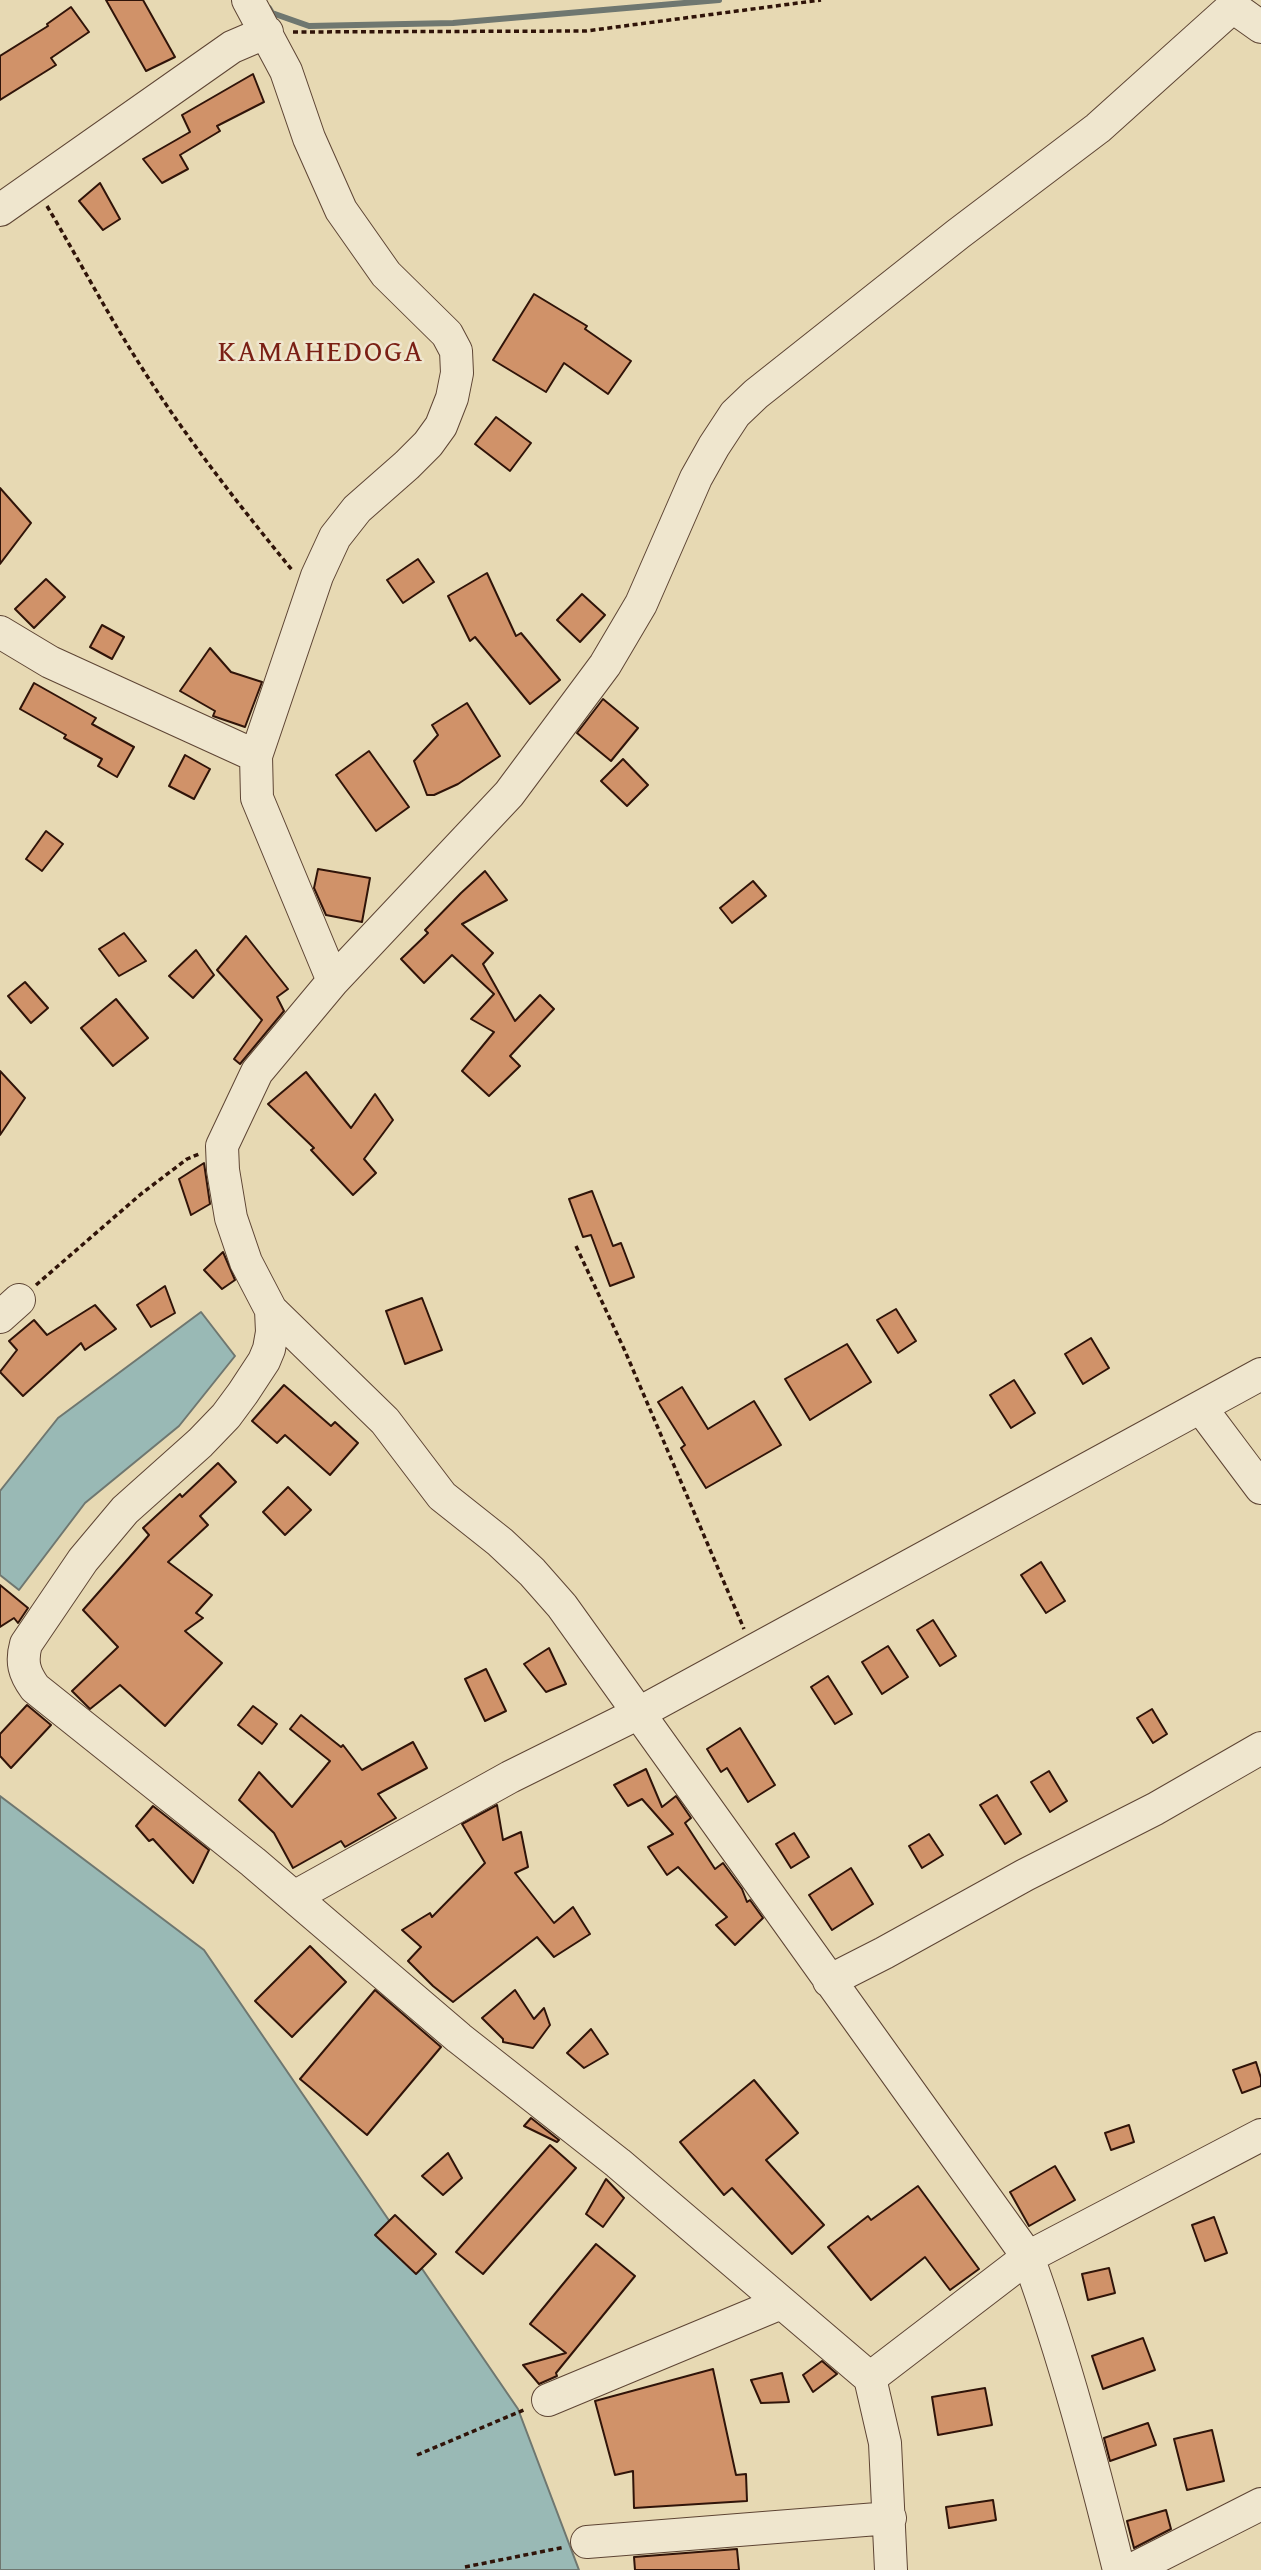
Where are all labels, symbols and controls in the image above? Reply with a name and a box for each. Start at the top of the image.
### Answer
district label: KAMAHEDOGA [219,335,423,371]

